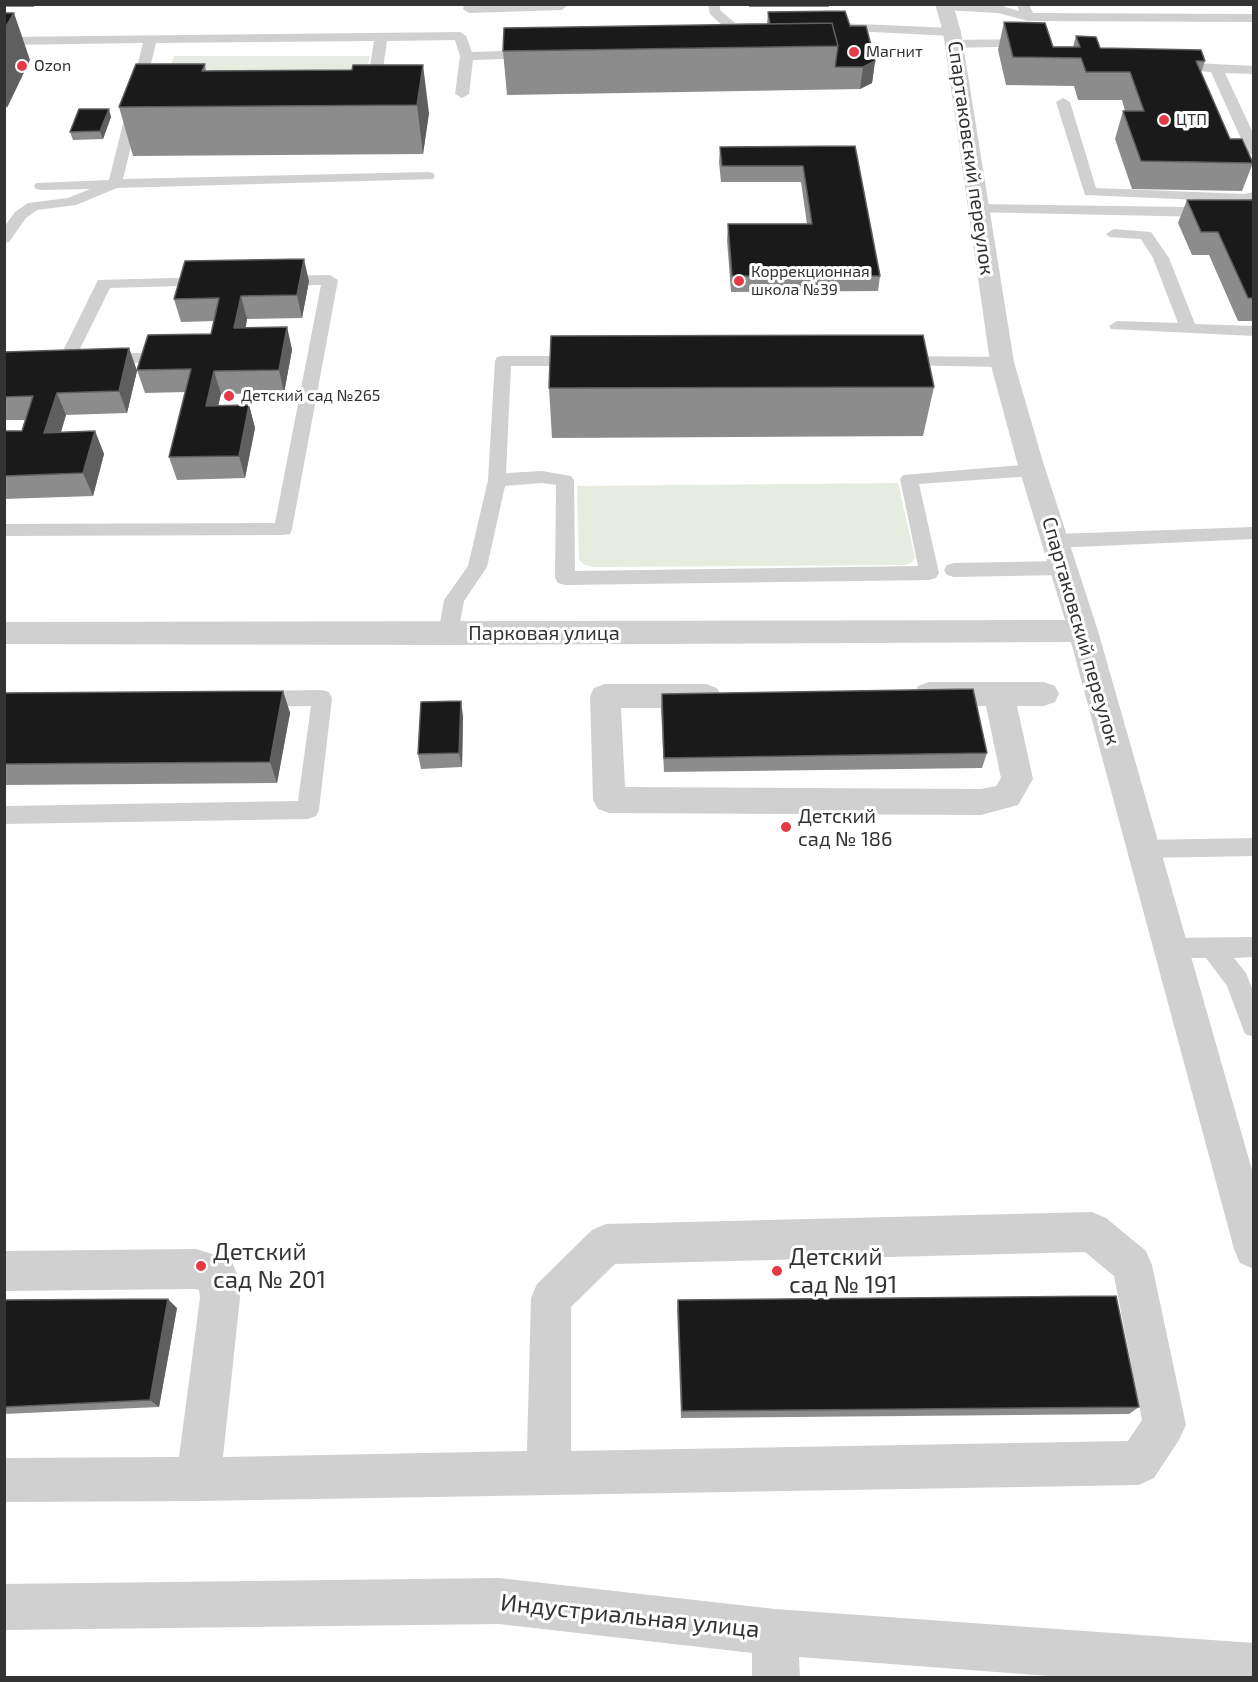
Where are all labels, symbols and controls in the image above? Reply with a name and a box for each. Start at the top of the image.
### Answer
street label: Спартаковский переулок [943,39,999,277]
place label: Магнит [866,42,923,62]
marker: Магнит [847,45,861,59]
place label: Ozon [34,56,71,76]
marker: Ozon [15,59,29,73]
place label: ЦТП [1176,110,1207,130]
marker: ЦТП [1157,113,1171,127]
place label: Коррекционная школа №39 [751,262,870,300]
marker: Коррекционная школа №39 [732,274,746,288]
place label: Детский сад №265 [241,386,380,406]
marker: Детский сад №265 [222,389,236,403]
street label: Спартаковский переулок [1037,514,1125,748]
street label: Парковая улица [468,621,620,645]
place label: Детский сад № 186 [798,804,892,851]
marker: Детский сад № 186 [779,820,793,834]
place label: Детский сад № 201 [213,1238,326,1294]
place label: Детский сад № 191 [789,1243,897,1299]
marker: Детский сад № 201 [194,1259,208,1273]
marker: Детский сад № 191 [770,1264,784,1278]
street label: Индустриальная улица [499,1588,761,1644]

